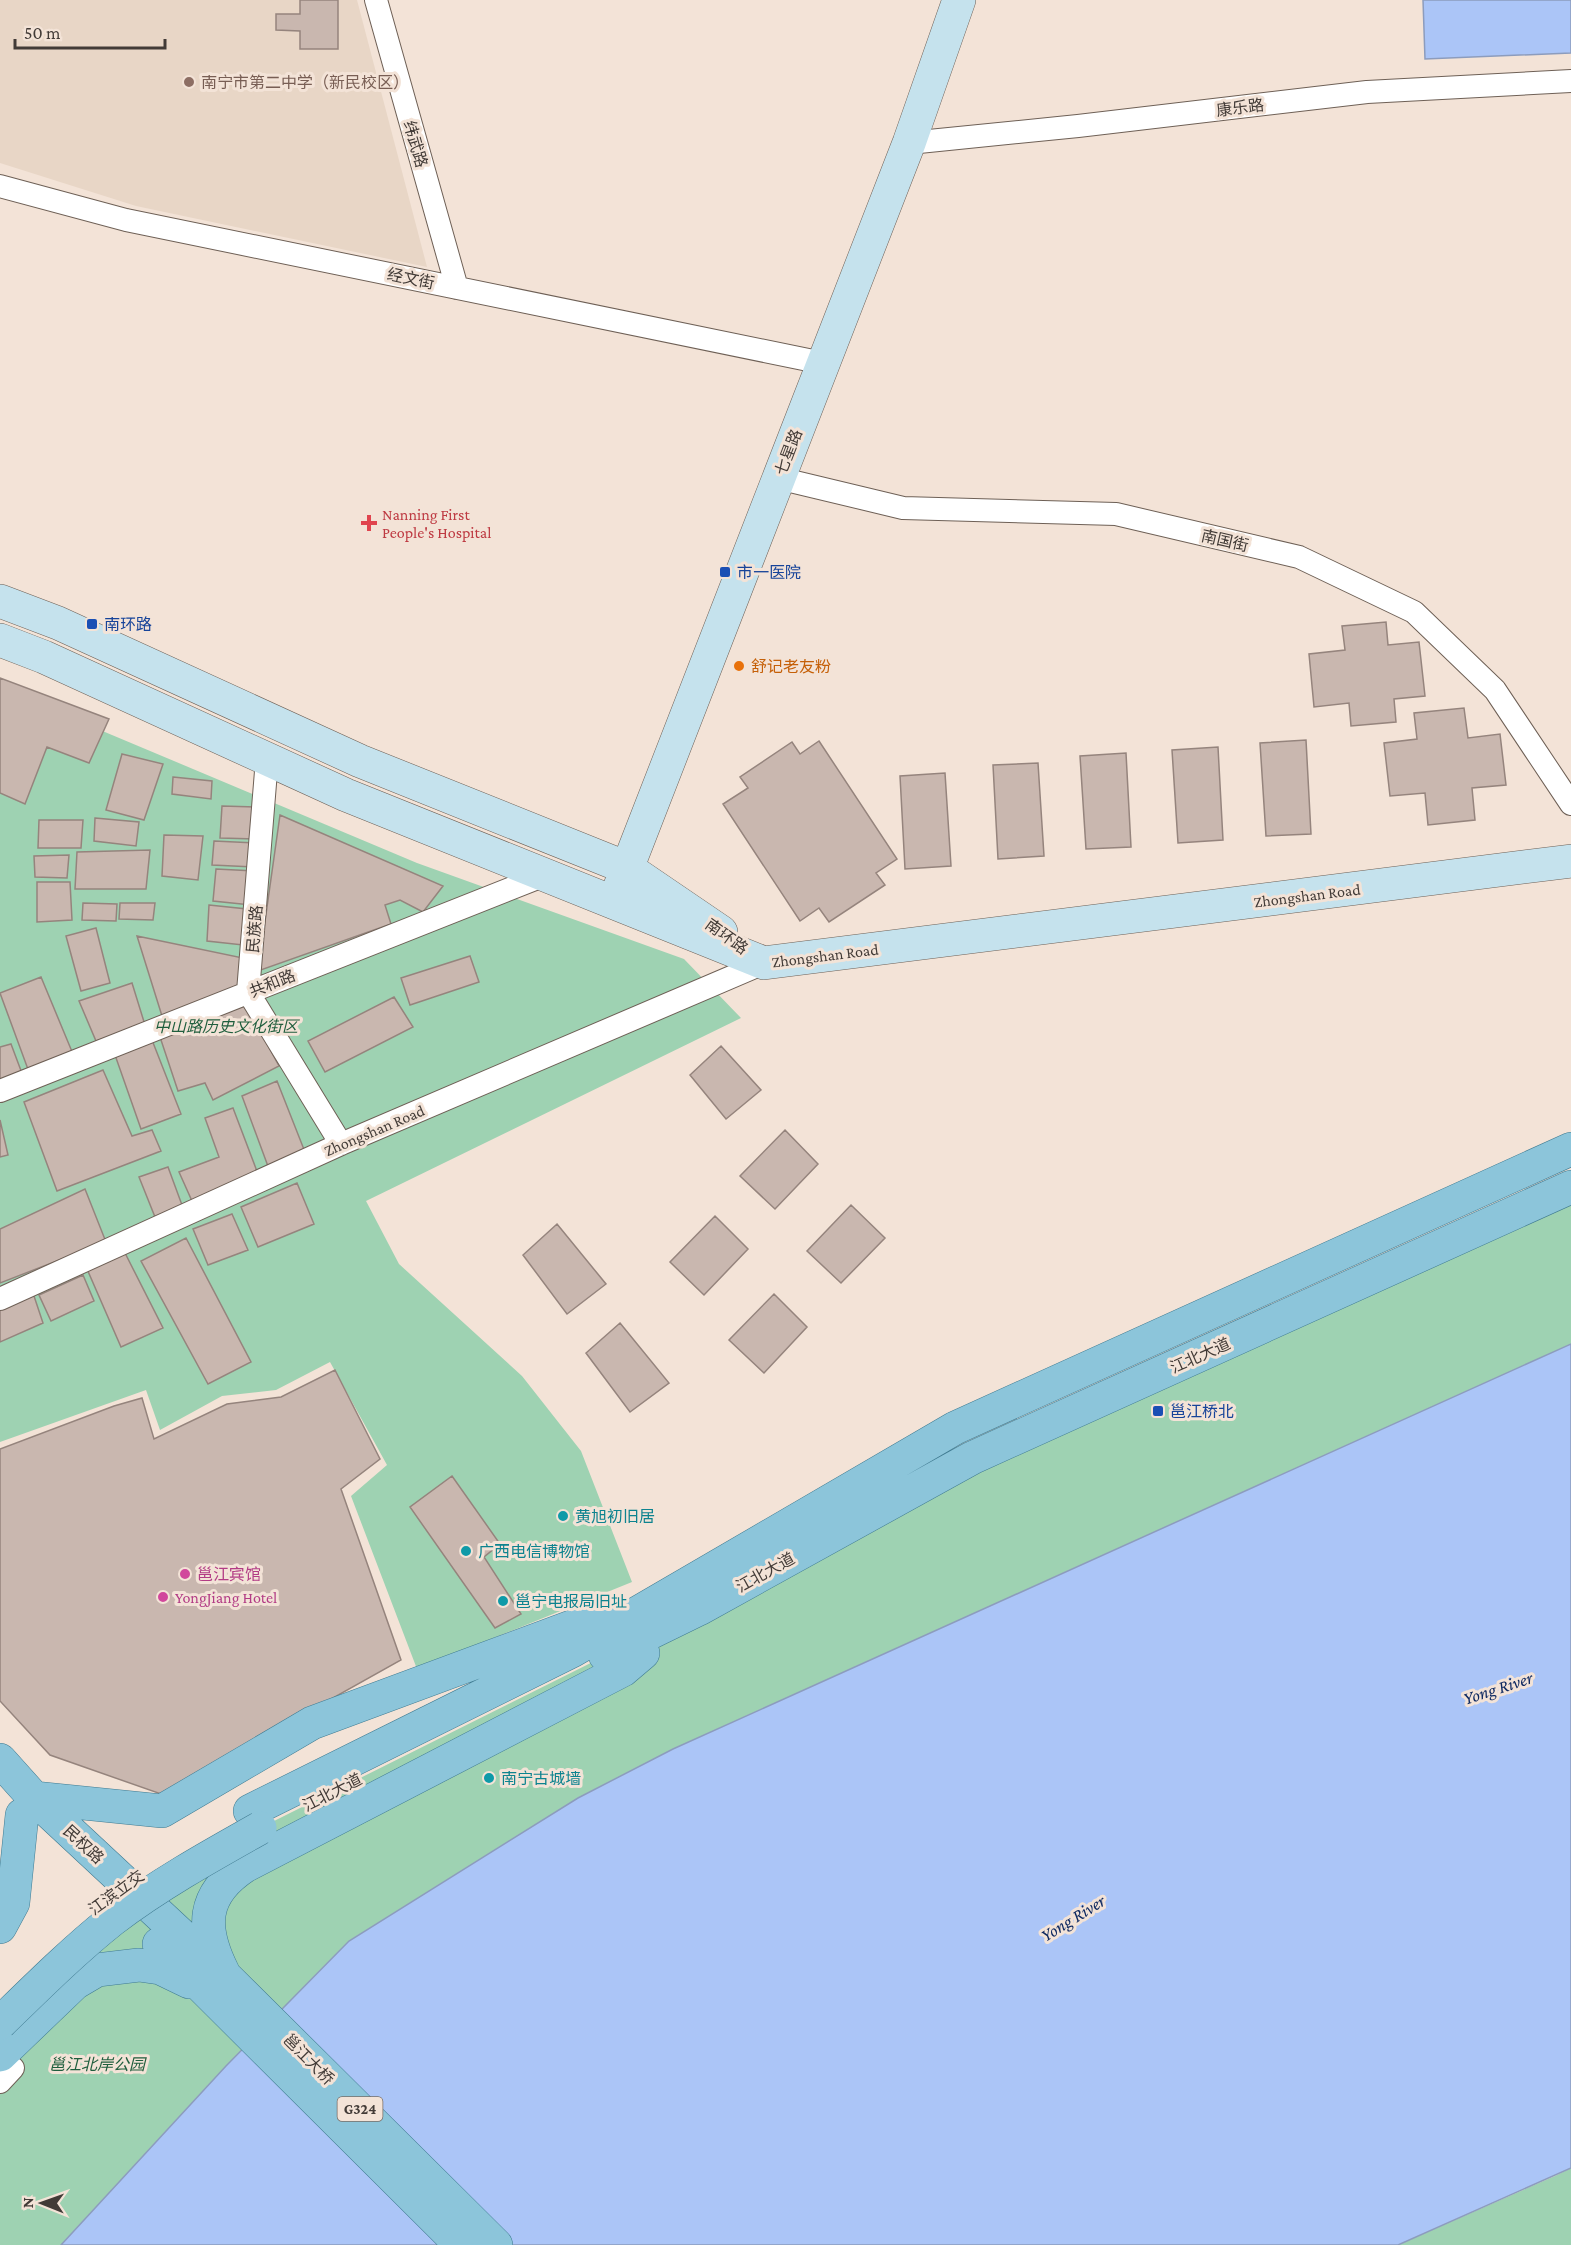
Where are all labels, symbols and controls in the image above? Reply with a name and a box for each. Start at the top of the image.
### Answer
scale bar [15,12,165,50]
text: 50 m [24,23,61,43]
place label: 南宁市第二中学（新民校区） [201,74,409,91]
marker: 南宁市第二中学（新民校区） [182,75,196,89]
street label: 康乐路 [1215,96,1265,119]
street label: 纬武路 [401,119,430,170]
street label: 经文街 [386,265,436,292]
street label: 七星路 [772,427,805,478]
place label: Nanning First People's Hospital [382,506,491,542]
marker: Nanning First People's Hospital [360,514,378,532]
street label: 南国街 [1200,527,1250,554]
place label: 市一医院 [737,564,801,581]
marker: 市一医院 [718,565,732,579]
place label: 南环路 [104,616,152,633]
marker: 南环路 [85,617,99,631]
place label: 舒记老友粉 [751,658,831,675]
marker: 舒记老友粉 [732,659,746,673]
street label: Zhongshan Road [1253,880,1362,911]
street label: 民族路 [244,904,265,954]
street label: 南环路 [702,915,751,957]
street label: Zhongshan Road [771,940,880,971]
street label: 共和路 [247,967,298,1000]
park label: 中山路历史文化街区 [154,1018,300,1035]
street label: Zhongshan Road [321,1101,428,1160]
street label: 江北大道 [1168,1335,1233,1376]
place label: 邕江桥北 [1170,1403,1234,1420]
marker: 邕江桥北 [1151,1404,1165,1418]
place label: 黄旭初旧居 [575,1508,655,1525]
marker: 黄旭初旧居 [556,1509,570,1523]
place label: 广西电信博物馆 [478,1543,590,1560]
marker: 广西电信博物馆 [459,1544,473,1558]
street label: 江北大道 [733,1549,797,1595]
place label: 邕江宾馆 [197,1566,261,1583]
marker: 邕江宾馆 [178,1567,192,1581]
place label: YongJiang Hotel [175,1589,277,1607]
marker: YongJiang Hotel [156,1590,170,1604]
place label: 邕宁电报局旧址 [515,1593,627,1610]
marker: 邕宁电报局旧址 [496,1594,510,1608]
water label: Yong River [1461,1667,1536,1709]
street label: 江北大道 [300,1770,365,1815]
place label: 南宁古城墙 [501,1770,581,1787]
marker: 南宁古城墙 [482,1771,496,1785]
street label: 民权路 [60,1822,107,1867]
street label: 江滨立交 [85,1867,147,1918]
water label: Yong River [1037,1890,1109,1946]
street label: 邕江大桥 [280,2031,337,2088]
park label: 邕江北岸公园 [49,2056,147,2073]
road number: G324 [338,2097,382,2121]
north arrow [12,2173,72,2233]
text: N [19,2197,36,2208]

